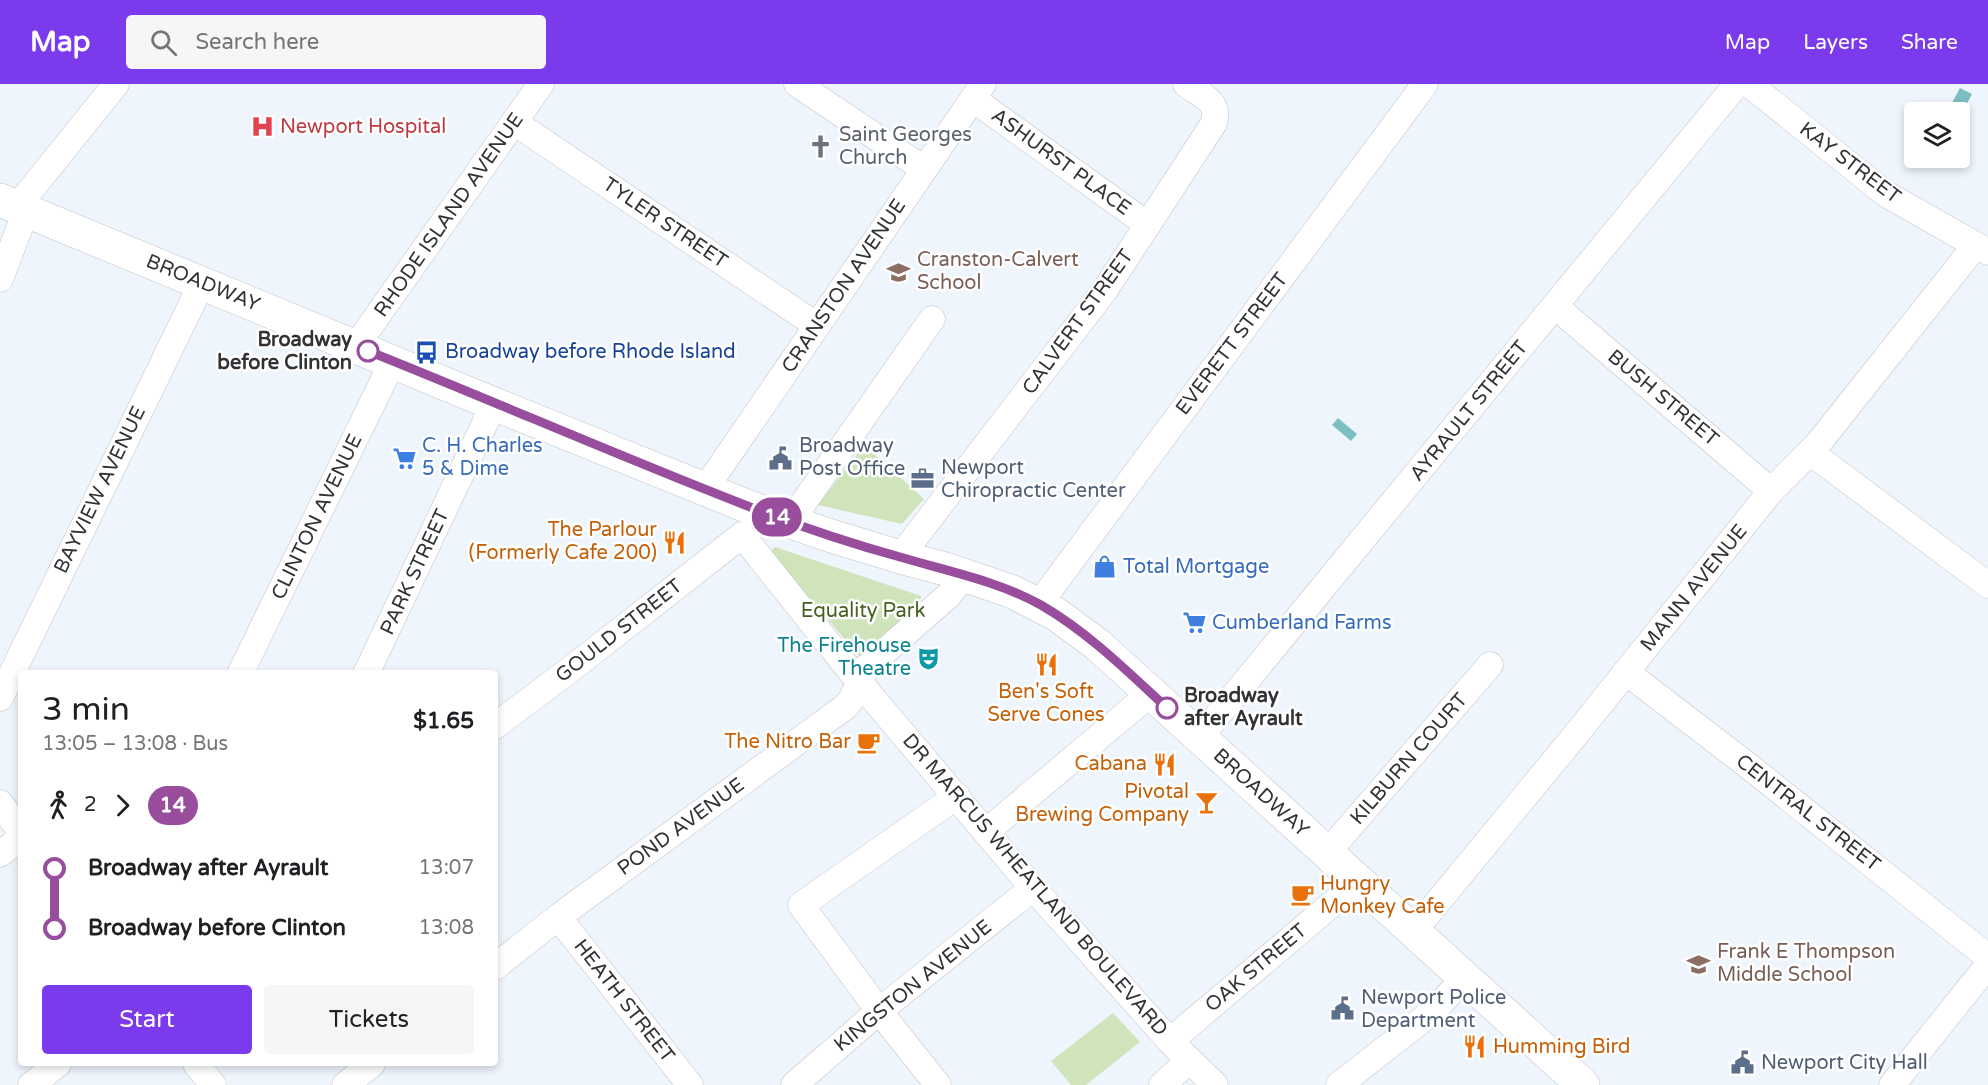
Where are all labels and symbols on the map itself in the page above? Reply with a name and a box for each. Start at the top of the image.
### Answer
street label: ASHURST PLACE [987,103,1135,221]
street label: RHODE ISLAND AVENUE [369,108,529,322]
hospital icon: Newport Hospital [249,114,275,140]
place label: Newport Hospital [280,115,446,139]
street label: KAY STREET [1795,117,1905,209]
place label: Saint Georges Church [839,123,972,170]
church icon: Saint Georges Church [808,133,834,159]
street label: TYLER STREET [598,172,732,274]
street label: CRANSTON AVENUE [777,194,911,378]
street label: CALVERT STREET [1017,245,1139,399]
place label: Cranston-Calvert School [917,248,1079,295]
street label: BROADWAY [143,249,264,317]
school or university icon: Cranston-Calvert School [886,259,912,285]
street label: EVERETT STREET [1171,268,1293,420]
place label: Broadway before Clinton [217,328,352,375]
street label: AYRAULT STREET [1405,336,1533,486]
bus stop icon: Broadway before Rhode Island [414,339,440,365]
marker: Broadway before Clinton [357,340,379,362]
place label: Broadway before Rhode Island [445,340,736,364]
street label: BUSH STREET [1603,345,1723,451]
street label: BAYVIEW AVENUE [49,403,151,577]
street label: CLINTON AVENUE [267,430,367,604]
place label: C. H. Charles 5 & Dime [422,434,543,481]
place label: Broadway Post Office [799,434,905,481]
supermarket icon: C. H. Charles 5 & Dime [391,445,417,471]
public building icon: Broadway Post Office [768,445,794,471]
place label: Newport Chiropractic Center [941,456,1126,503]
office icon: Newport Chiropractic Center [910,466,936,492]
line badge: 14 [750,498,804,536]
street label: PARK STREET [375,505,455,639]
place label: The Parlour (Formerly Cafe 200) [469,518,657,565]
street label: MANN AVENUE [1636,520,1752,656]
restaurant icon: The Parlour (Formerly Cafe 200) [662,529,688,555]
shop icon: Total Mortgage [1092,554,1118,580]
place label: Total Mortgage [1123,555,1269,579]
street label: GOULD STREET [551,574,687,688]
park label: Equality Park [801,599,925,623]
supermarket icon: Cumberland Farms [1181,610,1207,636]
place label: Cumberland Farms [1212,611,1392,635]
place label: The Firehouse Theatre [777,634,911,681]
theatre icon: The Firehouse Theatre [916,645,942,671]
restaurant icon: Ben's Soft Serve Cones [1033,651,1059,677]
place label: Ben's Soft Serve Cones [987,680,1105,727]
place label: Broadway after Ayrault [1184,684,1303,731]
street label: KILBURN COURT [1345,688,1473,830]
marker: Broadway after Ayrault [1156,697,1178,719]
cafe icon: The Nitro Bar [856,729,882,755]
street label: DR MARCUS WHEATLAND BOULEVARD [897,729,1173,1041]
place label: The Nitro Bar [724,730,851,754]
street label: BROADWAY [1208,744,1314,842]
street label: CENTRAL STREET [1731,749,1885,877]
restaurant icon: Cabana [1152,751,1178,777]
place label: Cabana [1075,752,1147,776]
street label: POND AVENUE [613,773,749,881]
place label: Pivotal Brewing Company [1015,780,1189,827]
bar icon: Pivotal Brewing Company [1194,790,1220,816]
place label: Hungry Monkey Cafe [1320,872,1445,919]
cafe icon: Hungry Monkey Cafe [1289,882,1315,908]
street label: KINGSTON AVENUE [829,915,997,1057]
street label: OAK STREET [1200,919,1312,1017]
street label: HEATH STREET [568,935,680,1067]
place label: Frank E Thompson Middle School [1717,940,1895,987]
school or university icon: Frank E Thompson Middle School [1686,951,1712,977]
place label: Newport Police Department [1361,986,1506,1033]
public building icon: Newport Police Department [1330,996,1356,1022]
restaurant icon: Humming Bird [1462,1034,1488,1060]
place label: Humming Bird [1493,1035,1630,1059]
public building icon: Newport City Hall [1730,1050,1756,1076]
place label: Newport City Hall [1761,1051,1928,1075]

